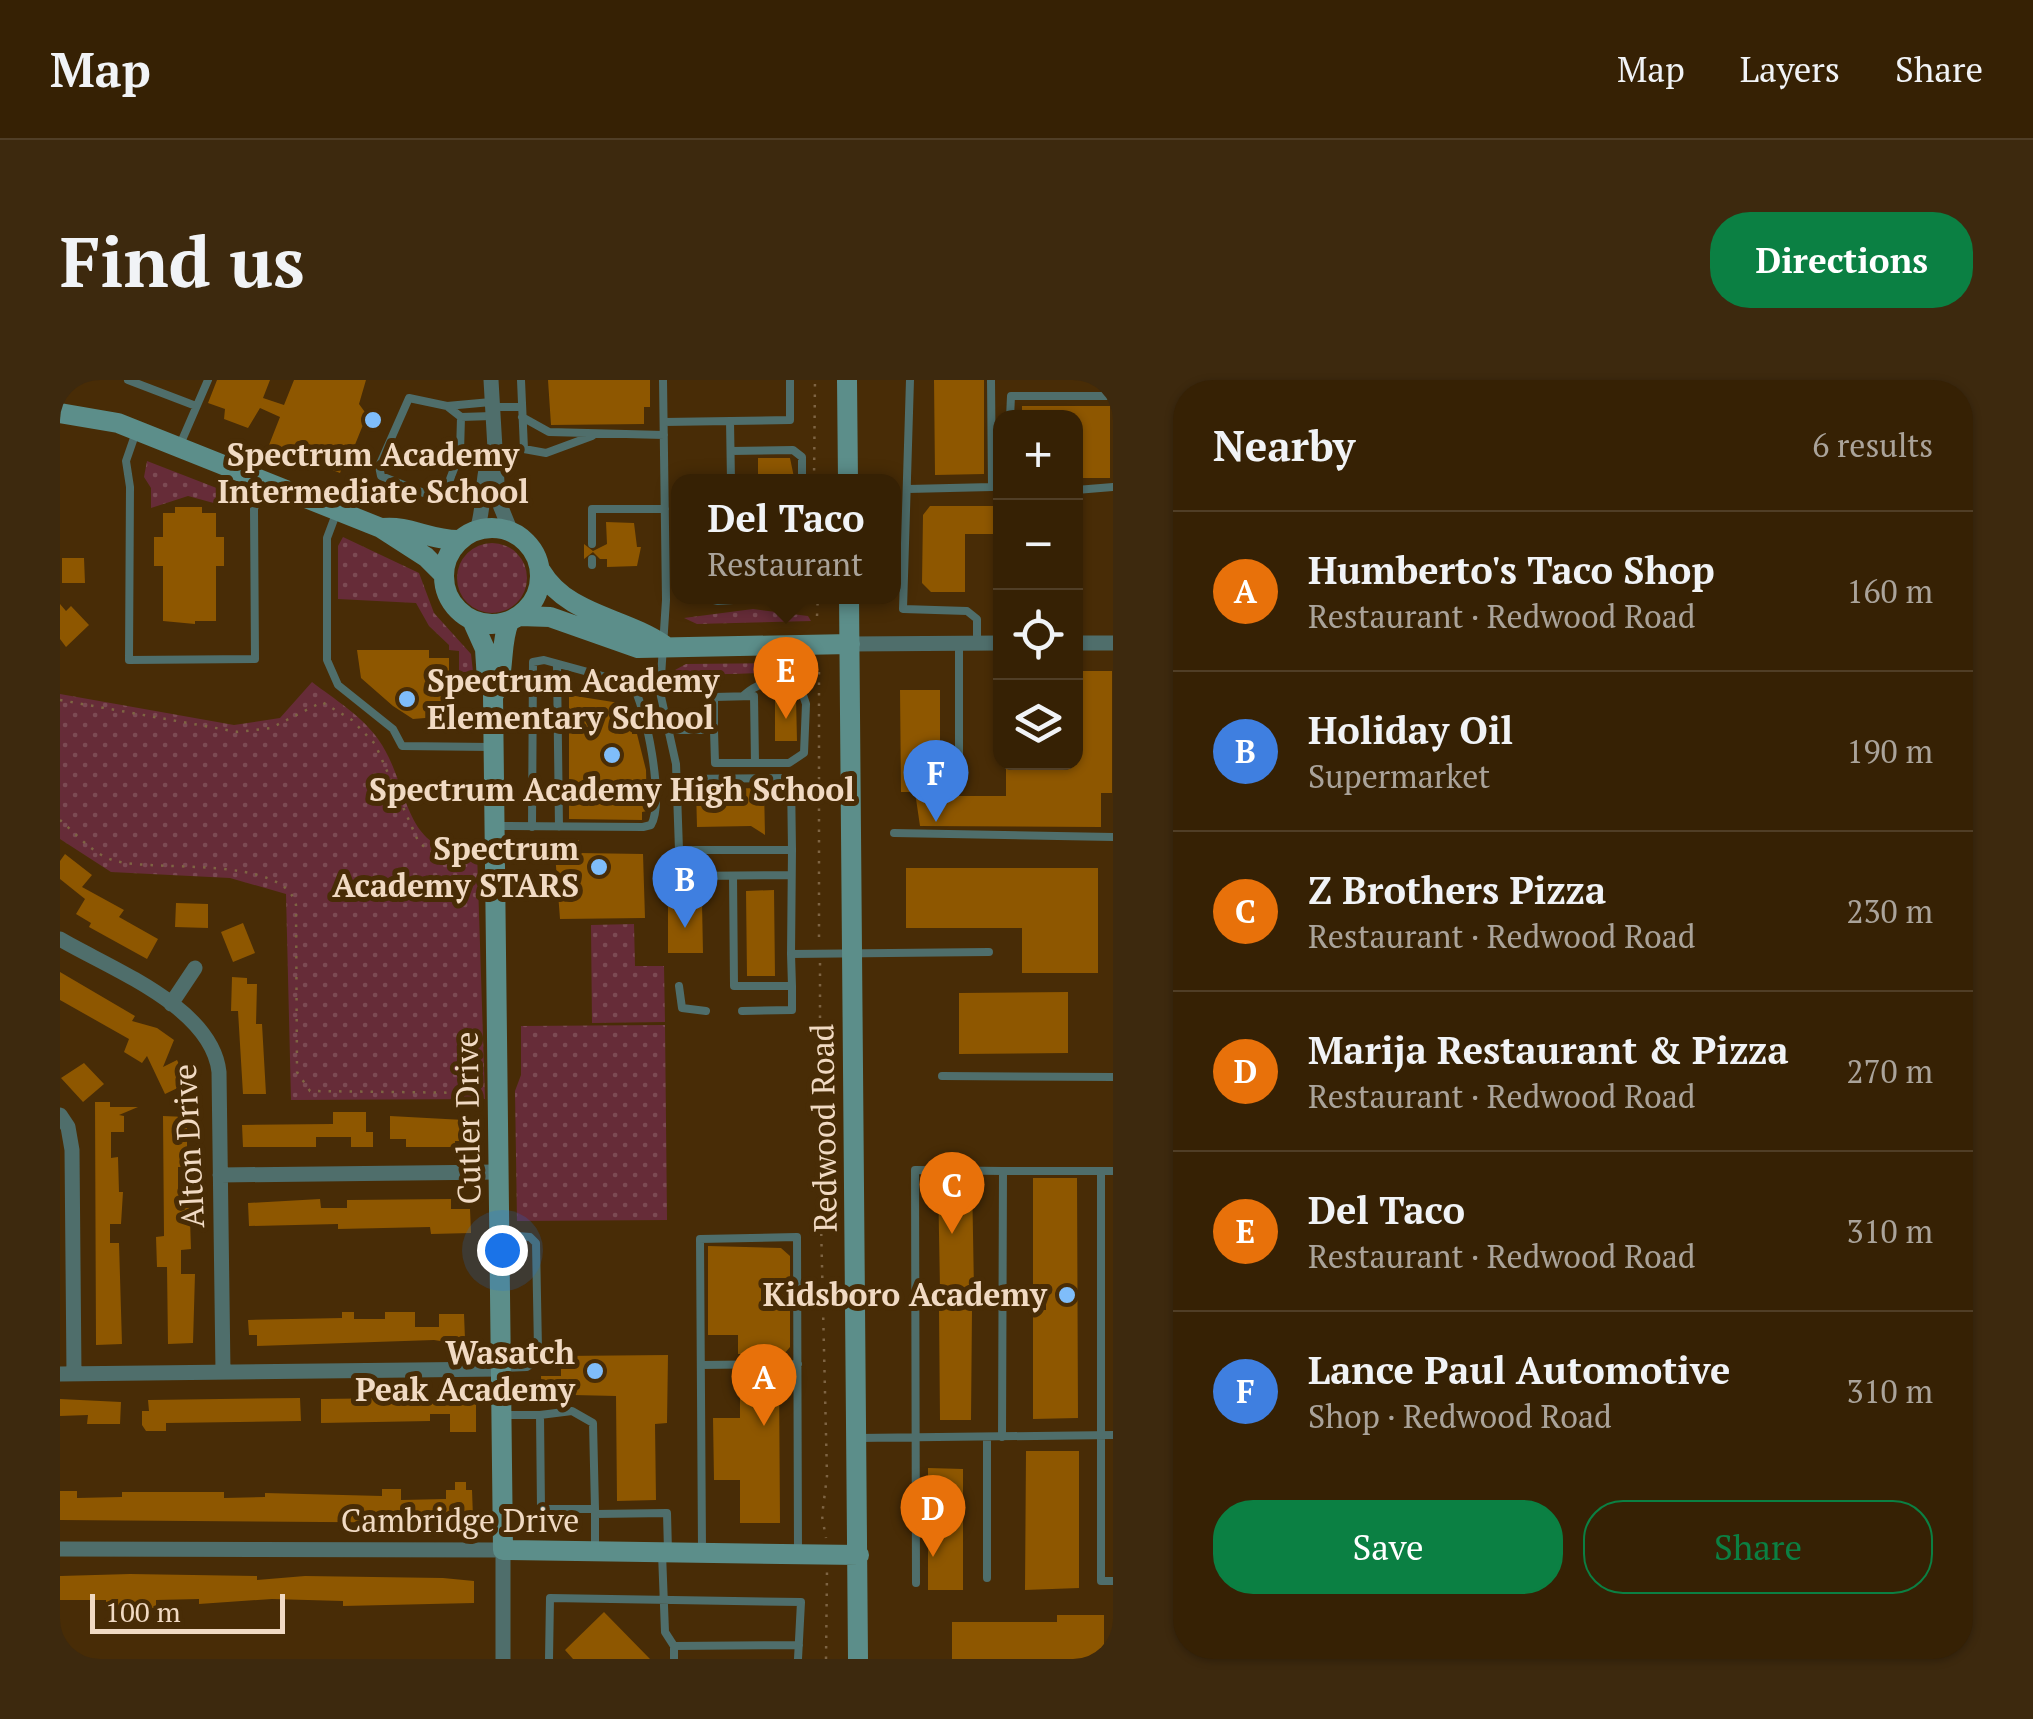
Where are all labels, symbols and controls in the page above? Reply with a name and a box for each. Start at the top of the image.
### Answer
text: Map [50,37,151,101]
text: Map [1617,46,1685,92]
text: Layers [1740,46,1840,92]
text: Share [1895,46,1983,92]
button: Directions [1710,212,1973,308]
text: Find us [60,214,305,307]
marker: Spectrum Academy Intermediate School [362,409,384,431]
map controls [993,410,1083,770]
button: + [993,410,1083,500]
text: Nearby [1213,417,1355,473]
text: 6 results [1812,424,1933,466]
place label: Spectrum Academy Intermediate School [217,433,529,512]
popup [671,474,901,604]
text: Del Taco [707,493,865,543]
button: − [993,500,1083,590]
text: Restaurant [707,543,863,585]
text: Humberto's Taco Shop [1308,545,1715,595]
text: A [1234,570,1257,612]
text: 160 m [1846,570,1933,612]
button: locate [993,590,1083,680]
text: Restaurant · Redwood Road [1308,595,1696,637]
pin: E [754,636,818,719]
place label: Spectrum Academy Elementary School [427,659,720,738]
button: layers [993,680,1083,770]
marker: Spectrum Academy Elementary School [396,688,418,710]
text: Holiday Oil [1308,705,1513,755]
text: B [1235,730,1256,772]
text: 190 m [1846,730,1933,772]
pin: F [904,740,968,822]
marker: Spectrum Academy High School [601,744,623,766]
text: Supermarket [1308,755,1490,797]
place label: Spectrum Academy High School [369,768,855,810]
place label: Spectrum Academy STARS [332,827,579,906]
pin: B [652,846,718,928]
marker: Spectrum Academy STARS [588,856,610,878]
text: Z Brothers Pizza [1308,865,1606,915]
text: C [1235,890,1256,932]
text: 230 m [1846,890,1933,932]
text: Restaurant · Redwood Road [1308,915,1696,957]
street label: Redwood Road [800,1023,846,1233]
text: Marija Restaurant & Pizza [1308,1025,1789,1075]
street label: Cutler Drive [444,1031,490,1205]
text: D [1234,1050,1257,1092]
text: 270 m [1846,1050,1933,1092]
street label: Alton Drive [163,1063,213,1229]
text: Restaurant · Redwood Road [1308,1075,1696,1117]
pin: C [920,1152,984,1234]
text: Del Taco [1308,1185,1465,1235]
text: E [1236,1210,1255,1252]
text: 310 m [1846,1210,1933,1252]
your location [477,1225,528,1276]
text: Restaurant · Redwood Road [1308,1235,1696,1277]
place label: Kidsboro Academy [763,1273,1048,1315]
marker: Kidsboro Academy [1056,1284,1078,1306]
place label: Wasatch Peak Academy [355,1331,576,1410]
pin: A [732,1344,796,1426]
text: Lance Paul Automotive [1308,1345,1730,1395]
marker: Wasatch Peak Academy [584,1360,606,1382]
text: F [1236,1370,1255,1412]
text: 310 m [1846,1370,1933,1412]
text: Shop · Redwood Road [1308,1395,1612,1437]
pin: D [900,1474,966,1557]
street label: Cambridge Drive [341,1499,579,1541]
button: Save [1213,1500,1563,1594]
button: Share [1583,1500,1933,1594]
scale bar [90,1589,285,1634]
text: 100 m [105,1593,181,1630]

